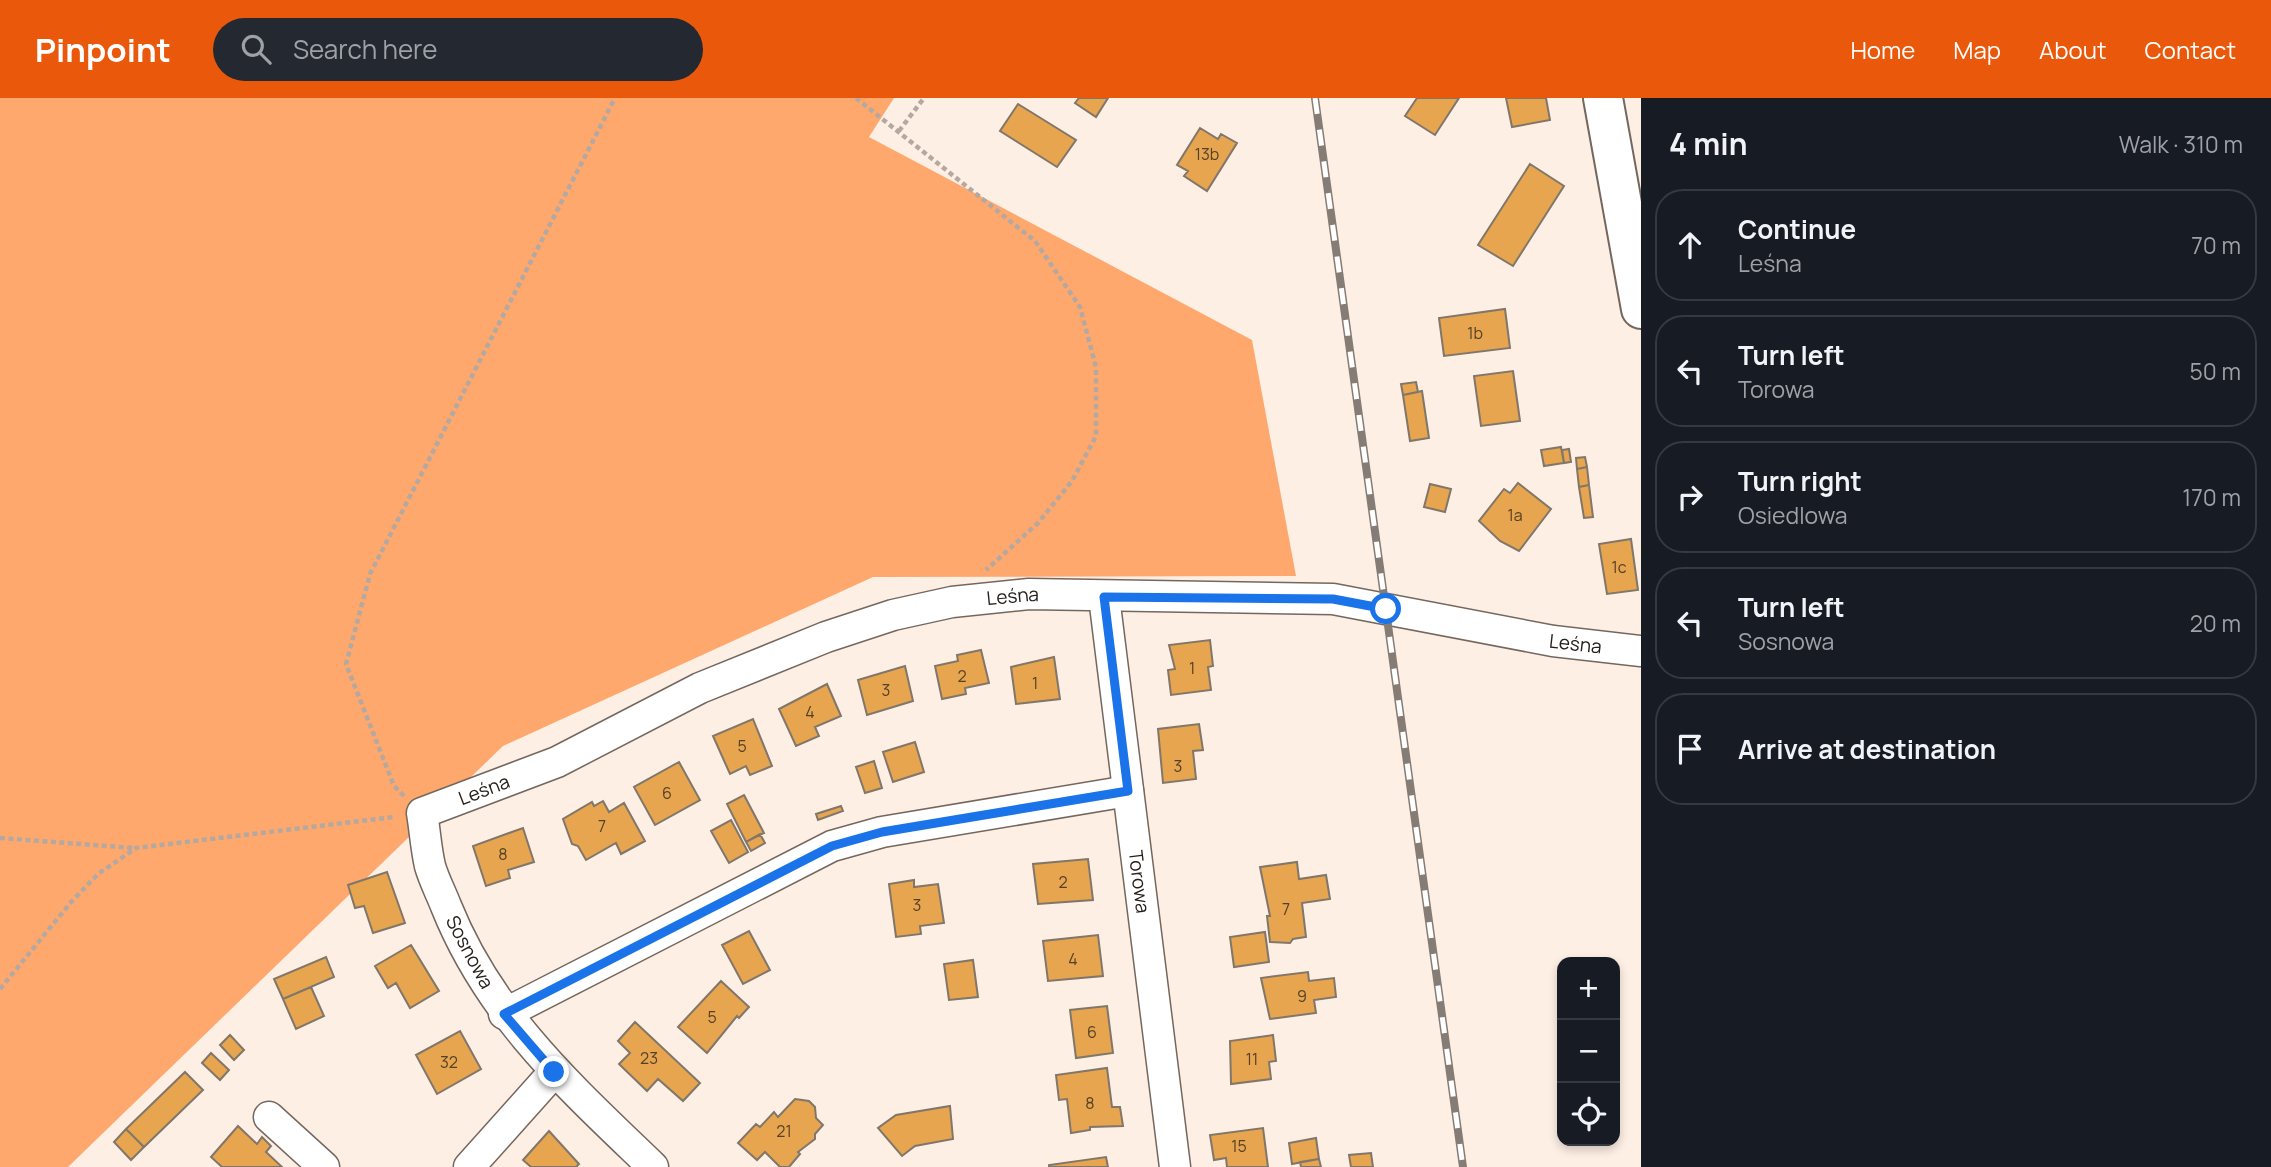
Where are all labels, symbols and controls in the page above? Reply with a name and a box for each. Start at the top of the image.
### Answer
search box [213,18,703,81]
text: Pinpoint [35,27,171,72]
icon: search [237,30,275,68]
text: Search here [293,31,437,67]
text: Home [1850,33,1915,66]
text: Map [1953,33,2001,66]
text: About [2039,33,2107,66]
text: Contact [2145,33,2236,66]
text: 4 min [1669,123,1747,164]
text: Walk · 310 m [2119,128,2243,160]
house number: 13b [1195,143,1219,165]
text: Continue [1738,211,1856,247]
icon: ahead [1671,226,1709,264]
text: 70 m [2191,229,2241,261]
text: Leśna [1738,247,1802,279]
house number: 1b [1467,322,1483,344]
text: Turn left [1738,337,1845,373]
icon: left [1671,352,1709,390]
text: 50 m [2190,355,2241,387]
text: Torowa [1738,373,1814,405]
text: Turn right [1738,463,1862,499]
icon: right [1671,478,1709,516]
text: 170 m [2182,481,2241,513]
text: Osiedlowa [1738,499,1847,531]
house number: 1a [1507,504,1523,526]
house number: 1c [1611,556,1627,578]
street label: Leśna [985,581,1039,611]
text: Turn left [1738,589,1845,625]
route start [1370,593,1401,624]
icon: left [1671,604,1709,642]
text: 20 m [2190,607,2241,639]
text: Sosnowa [1738,625,1834,657]
street label: Leśna [1548,628,1603,659]
house number: 1 [1189,657,1195,679]
house number: 2 [957,665,967,687]
house number: 1 [1032,672,1038,694]
house number: 3 [882,679,890,701]
house number: 4 [805,701,815,723]
icon: arrive [1671,730,1709,768]
text: Arrive at destination [1738,731,1996,767]
house number: 5 [737,735,747,757]
house number: 3 [1174,755,1182,777]
street label: Leśna [455,768,513,811]
house number: 6 [662,782,672,804]
house number: 7 [598,815,606,837]
house number: 8 [498,843,508,865]
street label: Torowa [1123,849,1156,915]
house number: 2 [1058,871,1068,893]
house number: 3 [913,894,921,916]
house number: 7 [1282,898,1290,920]
street label: Sosnowa [440,911,500,993]
house number: 4 [1068,948,1078,970]
map controls [1557,957,1620,1146]
button: + [1557,957,1620,1020]
house number: 9 [1297,985,1307,1007]
house number: 5 [707,1006,717,1028]
button: − [1557,1020,1620,1083]
house number: 6 [1087,1021,1097,1043]
house number: 23 [640,1047,658,1069]
house number: 11 [1246,1048,1258,1070]
house number: 32 [440,1051,458,1073]
route end [538,1056,569,1087]
button: locate [1557,1083,1620,1146]
house number: 8 [1085,1092,1095,1114]
house number: 21 [776,1120,792,1142]
house number: 15 [1231,1135,1247,1157]

